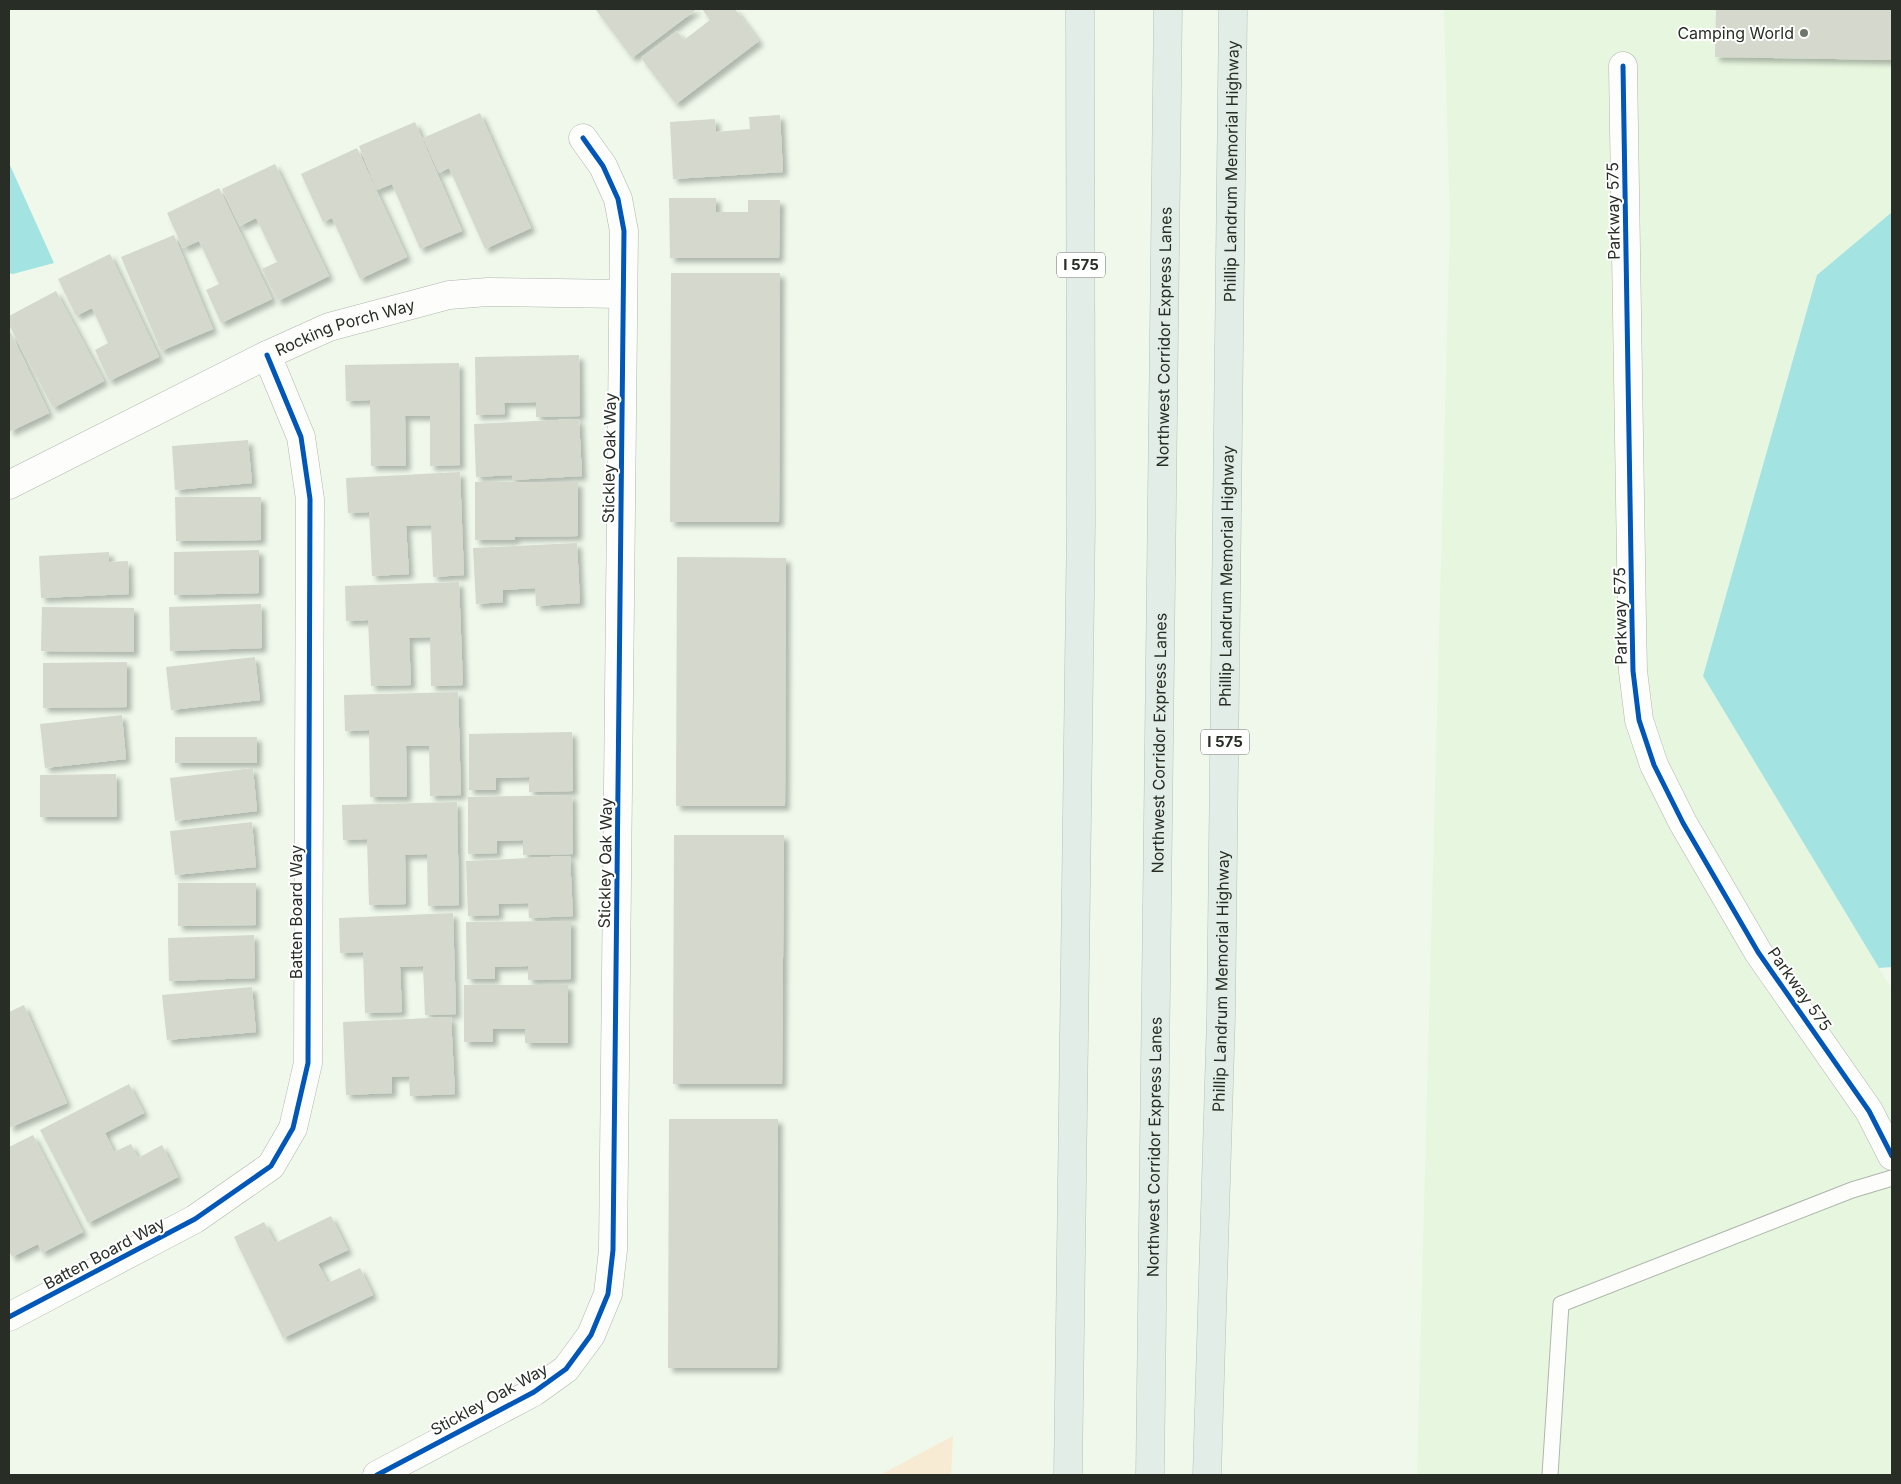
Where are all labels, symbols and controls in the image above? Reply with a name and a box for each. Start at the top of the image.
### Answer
place label: Camping World [1677,23,1794,43]
marker: Camping World [1798,27,1810,39]
street label: Phillip Landrum Memorial Highway [1220,40,1243,302]
street label: Parkway 575 [1602,162,1624,260]
street label: Northwest Corridor Express Lanes [1152,207,1176,467]
road number: I 575 [1057,252,1105,278]
street label: Rocking Porch Way [272,295,417,360]
street label: Stickley Oak Way [598,392,620,524]
street label: Phillip Landrum Memorial Highway [1215,445,1238,707]
street label: Parkway 575 [1609,567,1631,665]
street label: Northwest Corridor Express Lanes [1147,613,1171,873]
road number: I 575 [1201,730,1249,754]
street label: Stickley Oak Way [594,797,616,929]
street label: Batten Board Way [286,845,306,979]
street label: Phillip Landrum Memorial Highway [1208,850,1233,1112]
street label: Parkway 575 [1764,943,1836,1035]
street label: Northwest Corridor Express Lanes [1142,1017,1166,1277]
street label: Batten Board Way [40,1213,168,1293]
street label: Stickley Oak Way [427,1359,551,1439]

